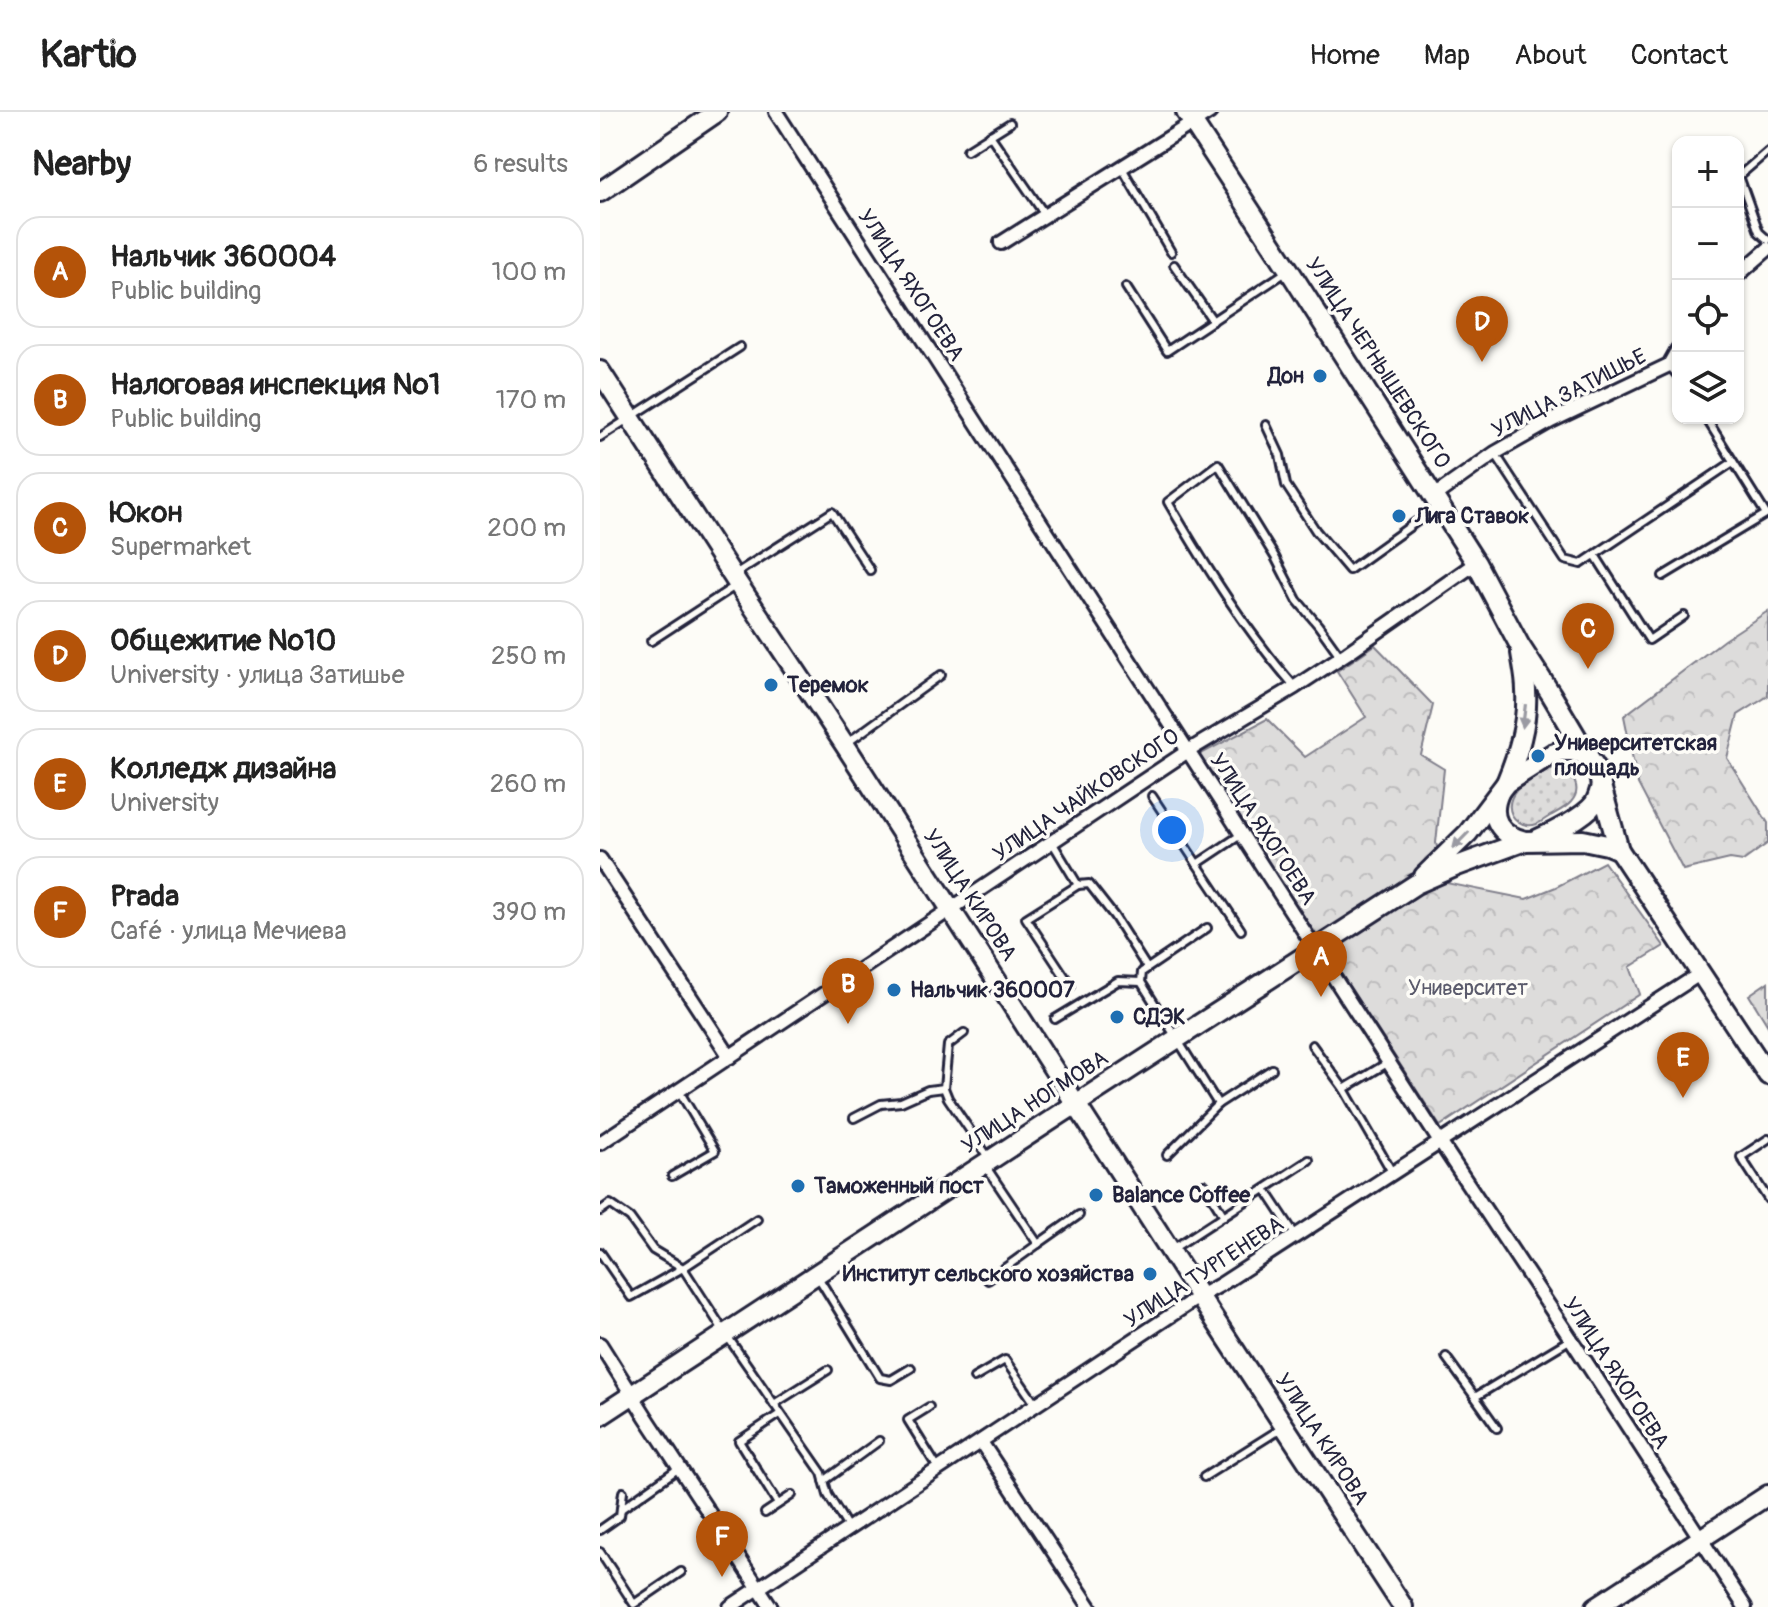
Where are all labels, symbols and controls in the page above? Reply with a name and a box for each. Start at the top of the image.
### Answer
text: Kartio [40,31,137,79]
text: Home [1309,38,1380,73]
text: Map [1424,38,1470,73]
text: About [1514,38,1587,73]
text: Contact [1631,38,1728,73]
map controls [1672,136,1744,424]
button: + [1672,136,1744,208]
text: Nearby [32,143,131,186]
text: 6 results [473,148,568,180]
street label: УЛИЦА ЯХОГОЕВА [851,204,971,366]
button: − [1672,208,1744,280]
text: Нальчик 360004 [110,238,336,275]
street label: УЛИЦА ЧЕРНЫШЕВСКОГО [1299,252,1457,474]
text: A [52,256,68,288]
text: 100 m [492,256,566,288]
text: Public building [110,275,261,307]
button: locate [1672,280,1744,352]
pin: D [1456,296,1508,362]
street label: УЛИЦА ЗАТИШЬЕ [1487,342,1651,444]
button: layers [1672,352,1744,424]
place label: Дон [1266,362,1304,390]
text: Налоговая инспекция №1 [110,366,440,403]
marker: Дон [1311,367,1329,385]
text: B [53,384,67,416]
text: 170 m [496,384,566,416]
text: Public building [110,403,261,435]
text: Юкон [110,494,182,531]
place label: Лига Ставок [1414,502,1529,530]
marker: Лига Ставок [1390,507,1408,525]
text: C [52,512,68,544]
text: 200 m [487,512,566,544]
text: Supermarket [110,531,251,563]
pin: C [1562,603,1614,669]
text: Общежитие №10 [110,622,336,659]
text: D [52,640,68,672]
text: 250 m [491,640,566,672]
text: University · улица Затишье [110,659,405,691]
place label: Теремок [786,671,869,699]
marker: Теремок [762,676,780,694]
one-way arrow [1518,704,1531,729]
street label: УЛИЦА ЧАЙКОВСКОГО [988,722,1185,868]
place label: Университетская площадь [1554,729,1717,782]
marker: Университетская площадь [1529,747,1547,765]
street label: УЛИЦА ЯХОГОЕВА [1203,748,1323,910]
text: Колледж дизайна [110,750,337,787]
text: E [53,768,67,800]
text: 260 m [490,768,566,800]
text: University [110,787,219,819]
your location [1152,810,1192,850]
street label: УЛИЦА КИРОВА [917,824,1023,966]
one-way arrow [1452,830,1471,849]
text: Prada [110,878,179,915]
text: F [52,896,68,928]
text: 390 m [492,896,566,928]
text: Café · улица Мечиева [110,915,347,947]
pin: A [1295,931,1347,997]
pin: B [822,958,874,1024]
park label: Университет [1408,974,1528,1002]
place label: Нальчик 360007 [910,976,1075,1004]
marker: Нальчик 360007 [885,981,903,999]
place label: СДЭК [1133,1003,1186,1031]
marker: СДЭК [1108,1008,1126,1026]
pin: E [1657,1032,1709,1098]
street label: УЛИЦА НОГМОВА [956,1044,1114,1160]
place label: Таможенный пост [813,1172,985,1200]
marker: Таможенный пост [789,1177,807,1195]
place label: Balance Coffee [1112,1181,1251,1209]
marker: Balance Coffee [1087,1186,1105,1204]
street label: УЛИЦА ТУРГЕНЕВА [1119,1210,1289,1334]
place label: Институт сельского хозяйства [843,1260,1134,1288]
marker: Институт сельского хозяйства [1141,1265,1159,1283]
street label: УЛИЦА ЯХОГОЕВА [1556,1292,1676,1454]
street label: УЛИЦА КИРОВА [1269,1368,1375,1510]
pin: F [696,1511,748,1577]

